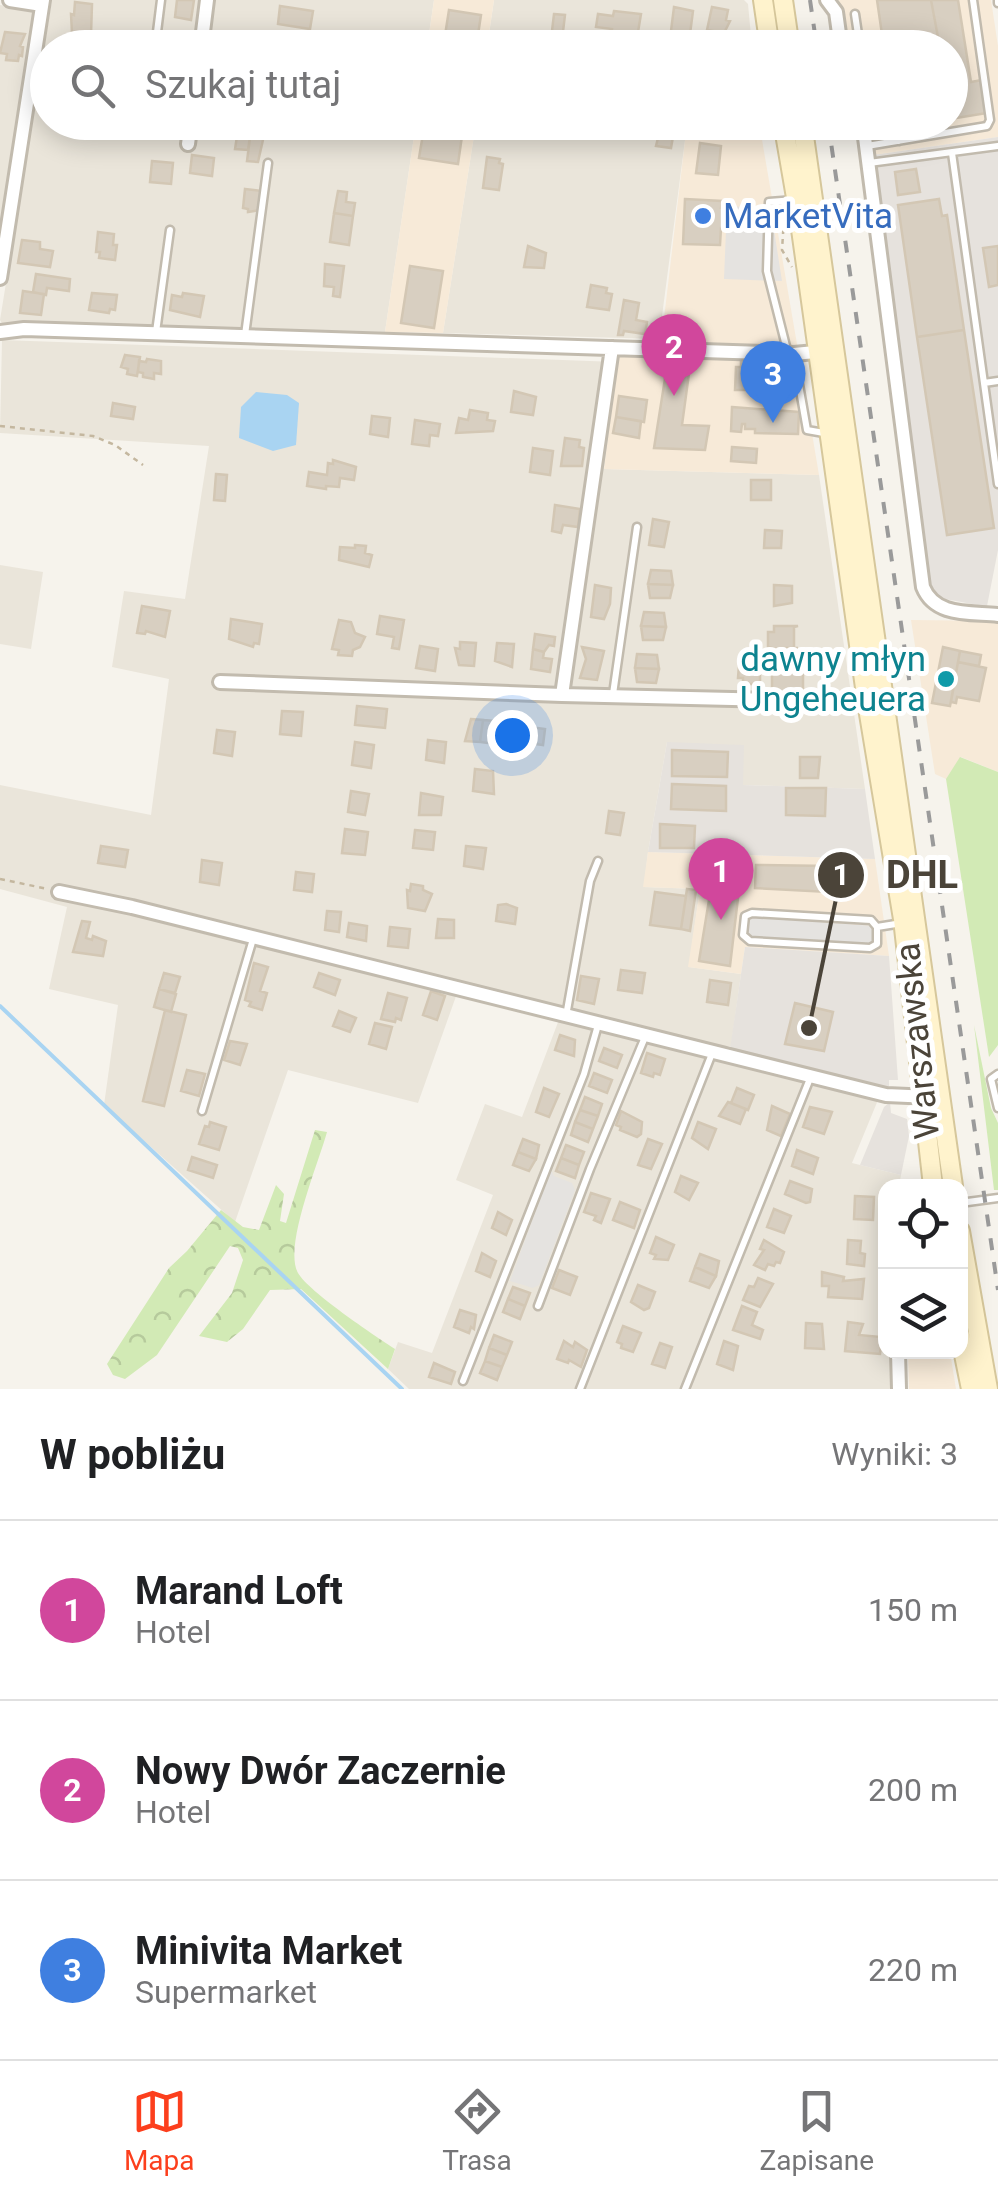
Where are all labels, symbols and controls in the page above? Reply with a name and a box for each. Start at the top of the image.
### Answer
search box [30,30,968,140]
icon: search [65,58,120,113]
text: Szukaj tutaj [145,63,341,107]
place label: MarketVita [723,196,893,237]
marker: MarketVita [692,205,714,227]
pin: 2 [642,314,706,396]
pin: 3 [740,340,806,423]
place label: dawny młyn Ungeheuera [740,639,926,720]
marker: dawny młyn Ungeheuera [935,668,957,690]
your location [487,710,538,761]
pin: 1 [688,838,754,920]
callout: DHL [816,841,978,909]
text: DHL [886,853,958,897]
text: 1 [832,857,850,892]
street label: Warszawska [887,941,948,1141]
map controls [878,1179,968,1359]
button: locate [878,1179,968,1269]
button: layers [878,1269,968,1359]
text: W pobliżu [40,1430,225,1479]
text: Wyniki: 3 [831,1435,958,1473]
text: Marand Loft [135,1569,343,1613]
text: 1 [63,1591,82,1629]
text: 150 m [868,1591,958,1629]
text: Hotel [135,1613,211,1651]
text: Nowy Dwór Zaczernie [135,1749,506,1793]
text: 2 [63,1771,82,1809]
text: 200 m [868,1771,958,1809]
text: Hotel [135,1793,211,1831]
text: Minivita Market [135,1929,402,1973]
text: 3 [63,1951,82,1989]
text: 220 m [868,1951,958,1989]
text: Supermarket [135,1973,317,2011]
tab: Mapa [124,2084,195,2177]
tab: Trasa [442,2084,512,2177]
tab: Zapisane [760,2084,874,2177]

